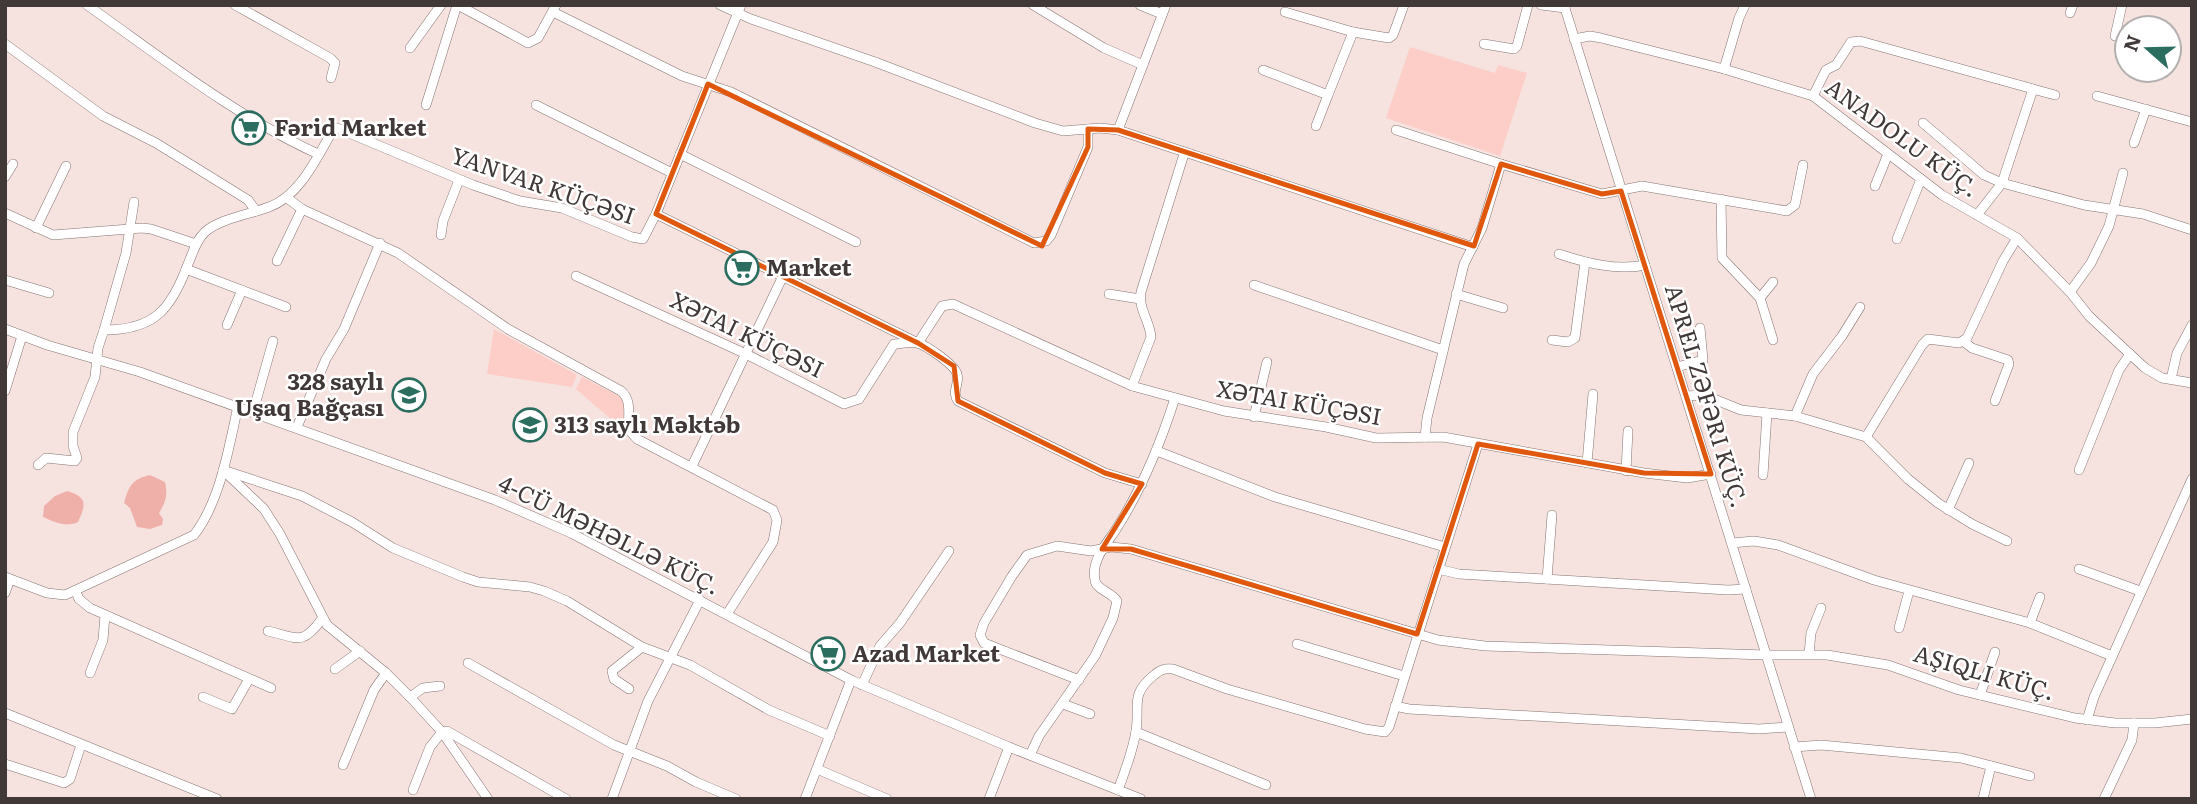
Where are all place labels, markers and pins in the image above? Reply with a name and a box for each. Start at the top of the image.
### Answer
supermarket icon: Fərid Market [230,109,268,147]
place label: Fərid Market [274,109,427,143]
supermarket icon: Market [723,249,761,287]
place label: Market [766,249,852,283]
place label: 328 saylı Uşaq Bağçası [235,363,384,423]
school or university icon: 328 saylı Uşaq Bağçası [390,376,428,414]
school or university icon: 313 saylı Məktəb [511,406,549,444]
place label: 313 saylı Məktəb [554,406,741,440]
supermarket icon: Azad Market [809,635,847,673]
place label: Azad Market [852,635,1000,669]

